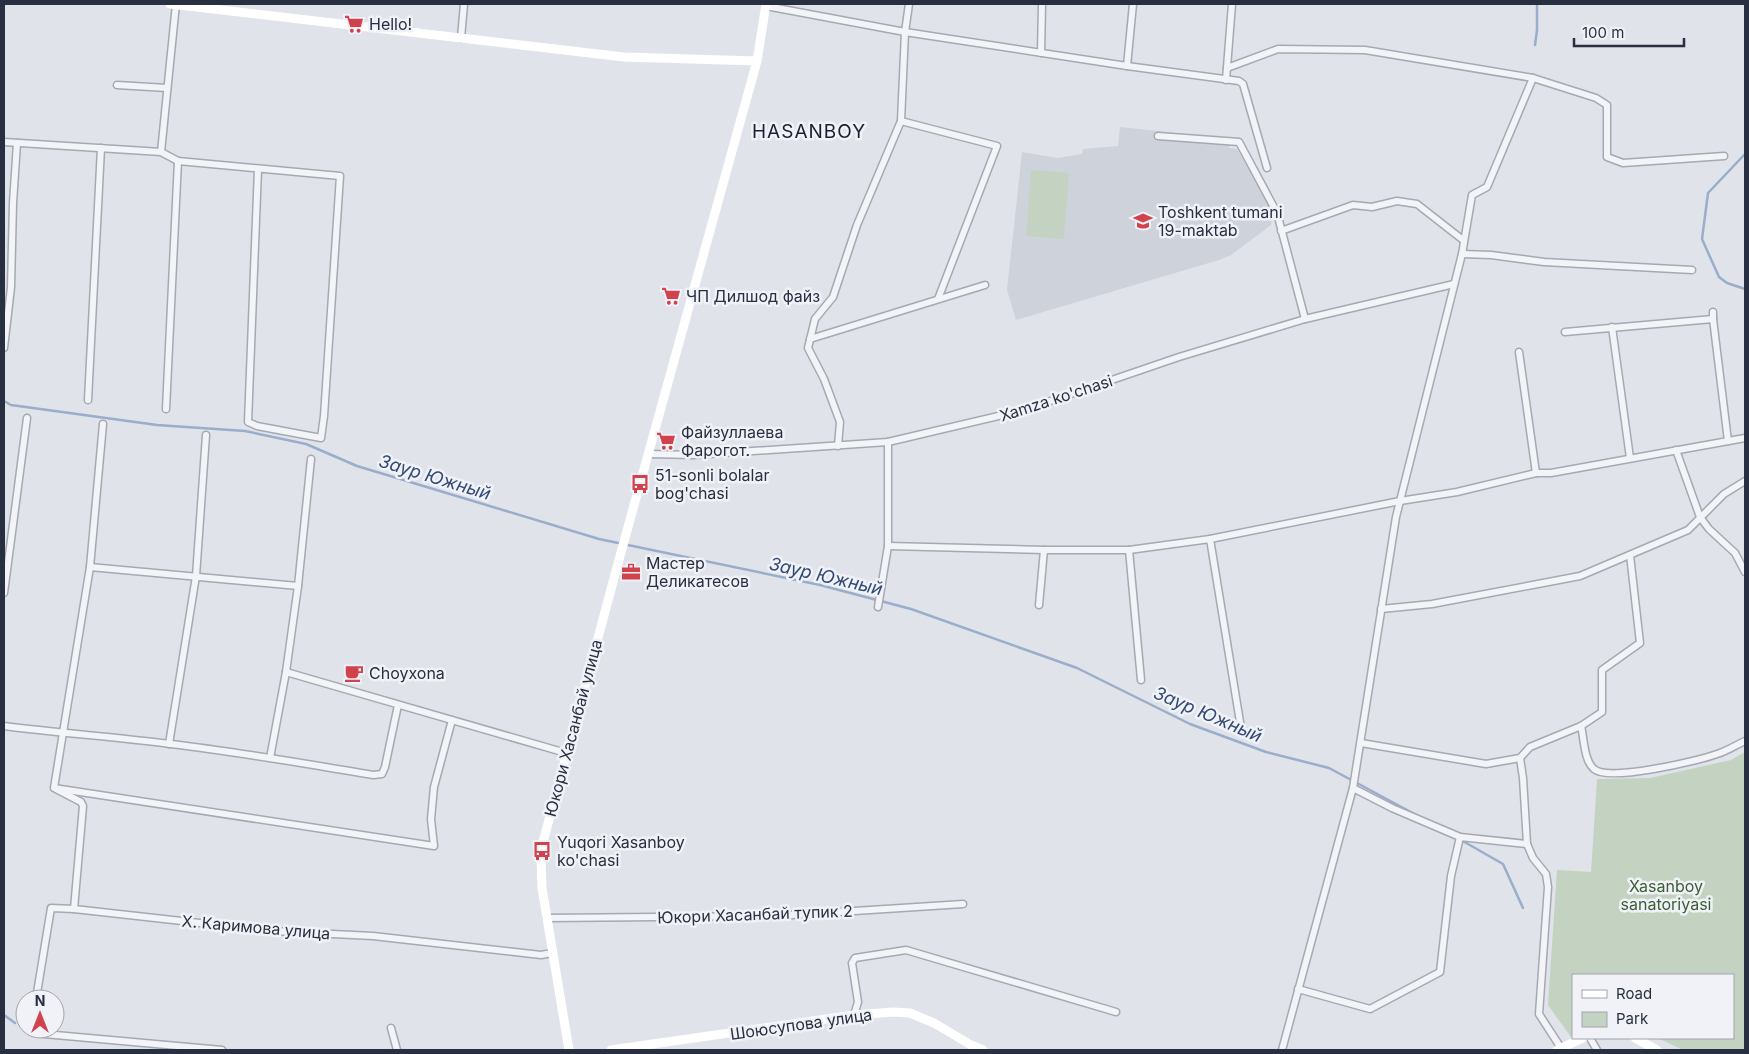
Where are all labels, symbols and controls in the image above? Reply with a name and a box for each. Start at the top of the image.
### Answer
supermarket icon: Hello! [343,13,365,35]
place label: Hello! [369,14,412,34]
scale bar [1574,15,1684,47]
text: 100 m [1582,23,1624,42]
district label: HASANBOY [752,120,866,143]
place label: Toshkent tumani 19-maktab [1158,202,1283,240]
school or university icon: Toshkent tumani 19-maktab [1132,210,1154,232]
supermarket icon: ЧП Дилшод файз [660,285,682,307]
place label: ЧП Дилшод файз [686,286,820,306]
street label: Xamza ko'chasi [997,370,1115,426]
place label: Файзуллаева Фарогот. [681,422,783,460]
supermarket icon: Файзуллаева Фарогот. [655,430,677,452]
water label: Заур Южный [377,450,494,504]
place label: 51-sonli bolalar bog'chasi [655,465,769,503]
bus stop icon: 51-sonli bolalar bog'chasi [629,473,651,495]
place label: Мастер Деликатесов [646,553,749,591]
water label: Заур Южный [767,553,885,599]
office icon: Мастер Деликатесов [620,561,642,583]
street label: Юкори Хасанбай улица [540,637,606,819]
cafe icon: Choyxona [343,662,365,684]
place label: Choyxona [369,663,445,683]
water label: Заур Южный [1151,682,1266,746]
place label: Yuqori Xasanboy ko'chasi [557,832,685,870]
bus stop icon: Yuqori Xasanboy ko'chasi [531,840,553,862]
park label: Xasanboy sanatoriyasi [1621,876,1711,914]
street label: Юкори Хасанбай тупик 2 [657,901,853,927]
street label: Х. Каримова улица [181,911,331,943]
legend [1572,974,1734,1039]
text: Road [1616,984,1652,1003]
north arrow [15,989,65,1039]
text: N [35,992,45,1009]
street label: Шоюсупова улица [729,1004,873,1044]
text: Park [1616,1009,1649,1028]

